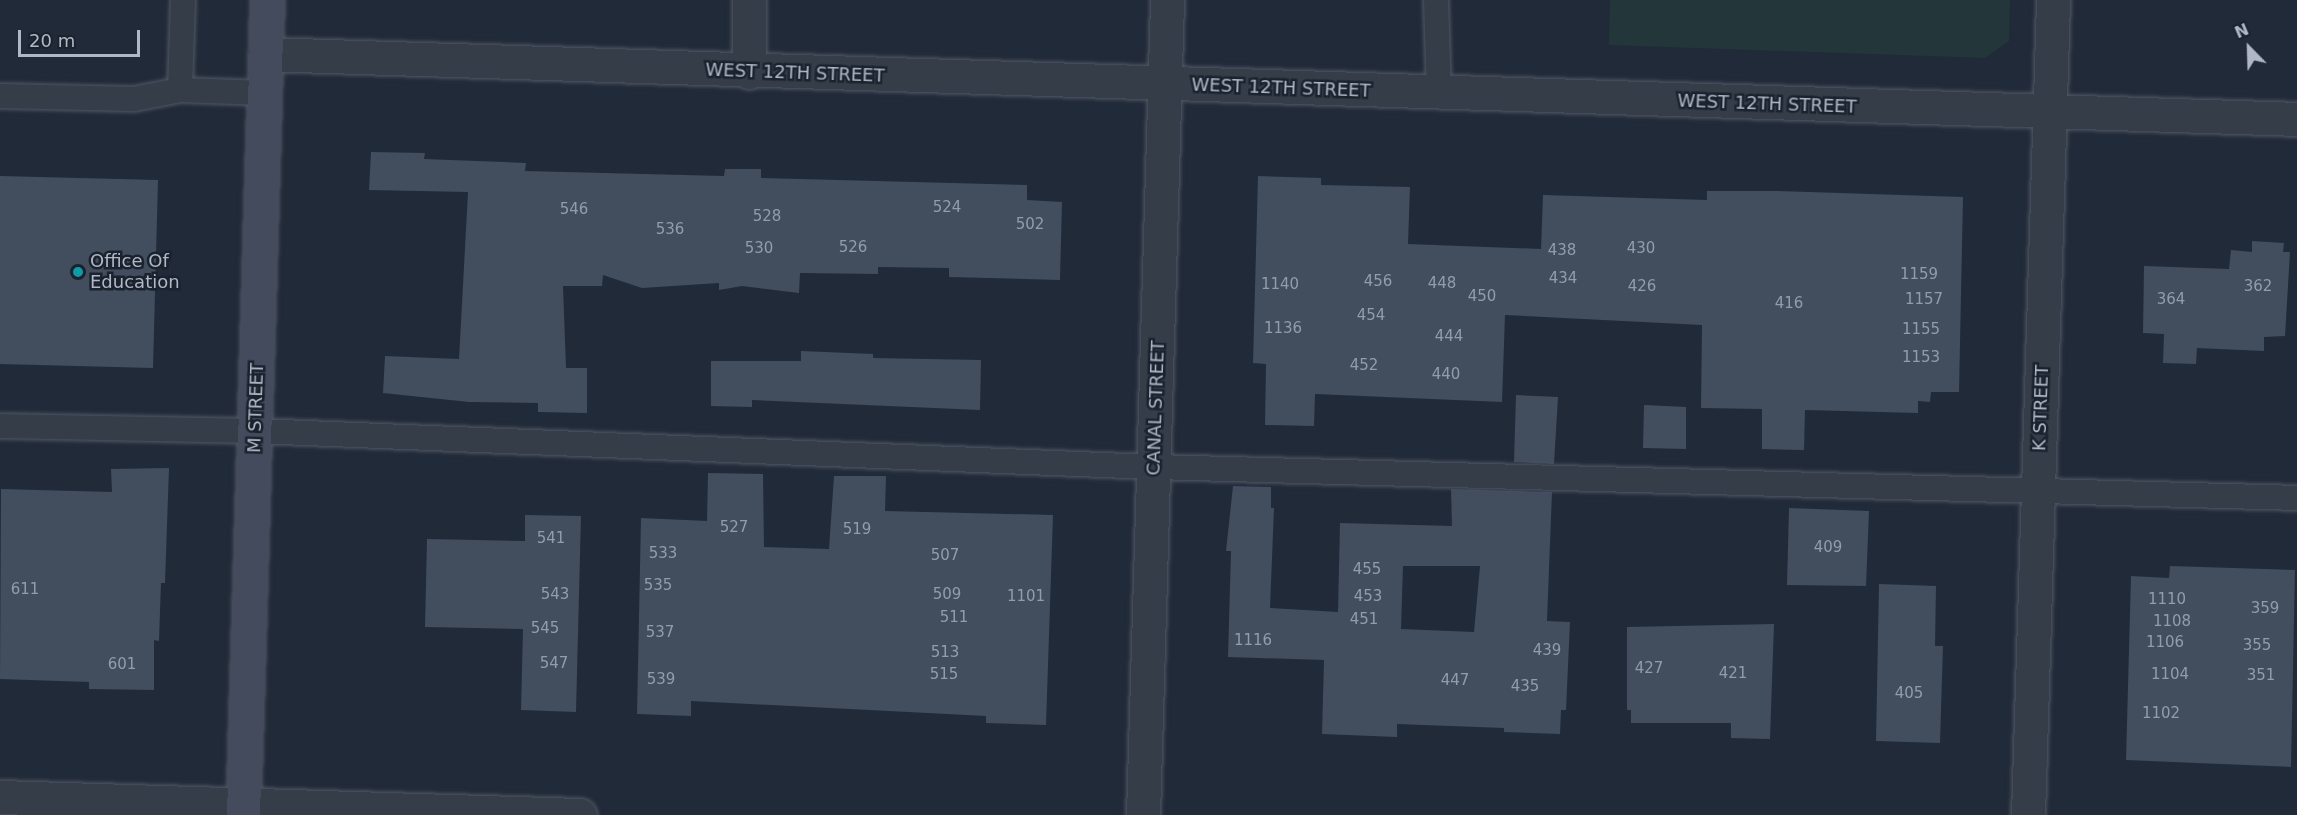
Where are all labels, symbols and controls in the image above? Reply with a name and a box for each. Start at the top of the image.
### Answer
scale bar [21,18,142,56]
north arrow [2219,18,2279,78]
text: N [2232,20,2252,42]
text: 20 m [29,30,75,51]
street label: WEST 12TH STREET [705,59,885,87]
street label: WEST 12TH STREET [1191,74,1371,102]
street label: WEST 12TH STREET [1677,90,1857,118]
house number: 524 [933,199,961,217]
house number: 546 [560,201,588,219]
house number: 528 [753,208,781,226]
house number: 502 [1016,216,1044,234]
house number: 536 [656,221,684,239]
house number: 526 [839,239,867,257]
house number: 530 [745,240,773,258]
house number: 430 [1627,240,1655,258]
house number: 438 [1548,242,1576,260]
place label: Office Of Education [90,251,180,294]
marker: Office Of Education [71,265,85,279]
house number: 1159 [1900,266,1938,284]
house number: 434 [1549,270,1577,288]
house number: 456 [1364,273,1392,291]
house number: 448 [1428,275,1456,293]
house number: 1140 [1261,276,1299,294]
house number: 426 [1628,278,1656,296]
house number: 362 [2244,278,2272,296]
house number: 450 [1468,288,1496,306]
house number: 1157 [1905,291,1943,309]
house number: 364 [2157,291,2185,309]
house number: 416 [1775,295,1803,313]
house number: 454 [1357,307,1385,325]
house number: 1136 [1264,320,1302,338]
house number: 1155 [1902,321,1940,339]
house number: 444 [1435,328,1463,346]
street label: CANAL STREET [1143,340,1169,476]
house number: 1153 [1902,349,1940,367]
house number: 452 [1350,357,1378,375]
street label: M STREET [244,363,268,453]
street label: K STREET [2029,365,2053,451]
house number: 440 [1432,366,1460,384]
house number: 527 [720,519,748,537]
house number: 519 [843,521,871,539]
house number: 541 [537,530,565,548]
house number: 409 [1814,539,1842,557]
house number: 533 [649,545,677,563]
house number: 507 [931,547,959,565]
house number: 455 [1353,561,1381,579]
house number: 535 [644,577,672,595]
house number: 611 [11,581,39,599]
house number: 543 [541,586,569,604]
house number: 509 [933,586,961,604]
house number: 1101 [1007,588,1045,606]
house number: 453 [1354,588,1382,606]
house number: 1110 [2148,591,2186,609]
house number: 359 [2251,600,2279,618]
house number: 511 [940,609,968,627]
house number: 451 [1350,611,1378,629]
house number: 1108 [2153,613,2191,631]
house number: 545 [531,620,559,638]
house number: 537 [646,624,674,642]
house number: 1116 [1234,632,1272,650]
house number: 1106 [2146,634,2184,652]
house number: 355 [2243,637,2271,655]
house number: 439 [1533,642,1561,660]
house number: 513 [931,644,959,662]
house number: 547 [540,655,568,673]
house number: 601 [108,656,136,674]
house number: 427 [1635,660,1663,678]
house number: 421 [1719,665,1747,683]
house number: 515 [930,666,958,684]
house number: 1104 [2151,666,2189,684]
house number: 351 [2247,667,2275,685]
house number: 539 [647,671,675,689]
house number: 447 [1441,672,1469,690]
house number: 435 [1511,678,1539,696]
house number: 405 [1895,685,1923,703]
house number: 1102 [2142,705,2180,723]

